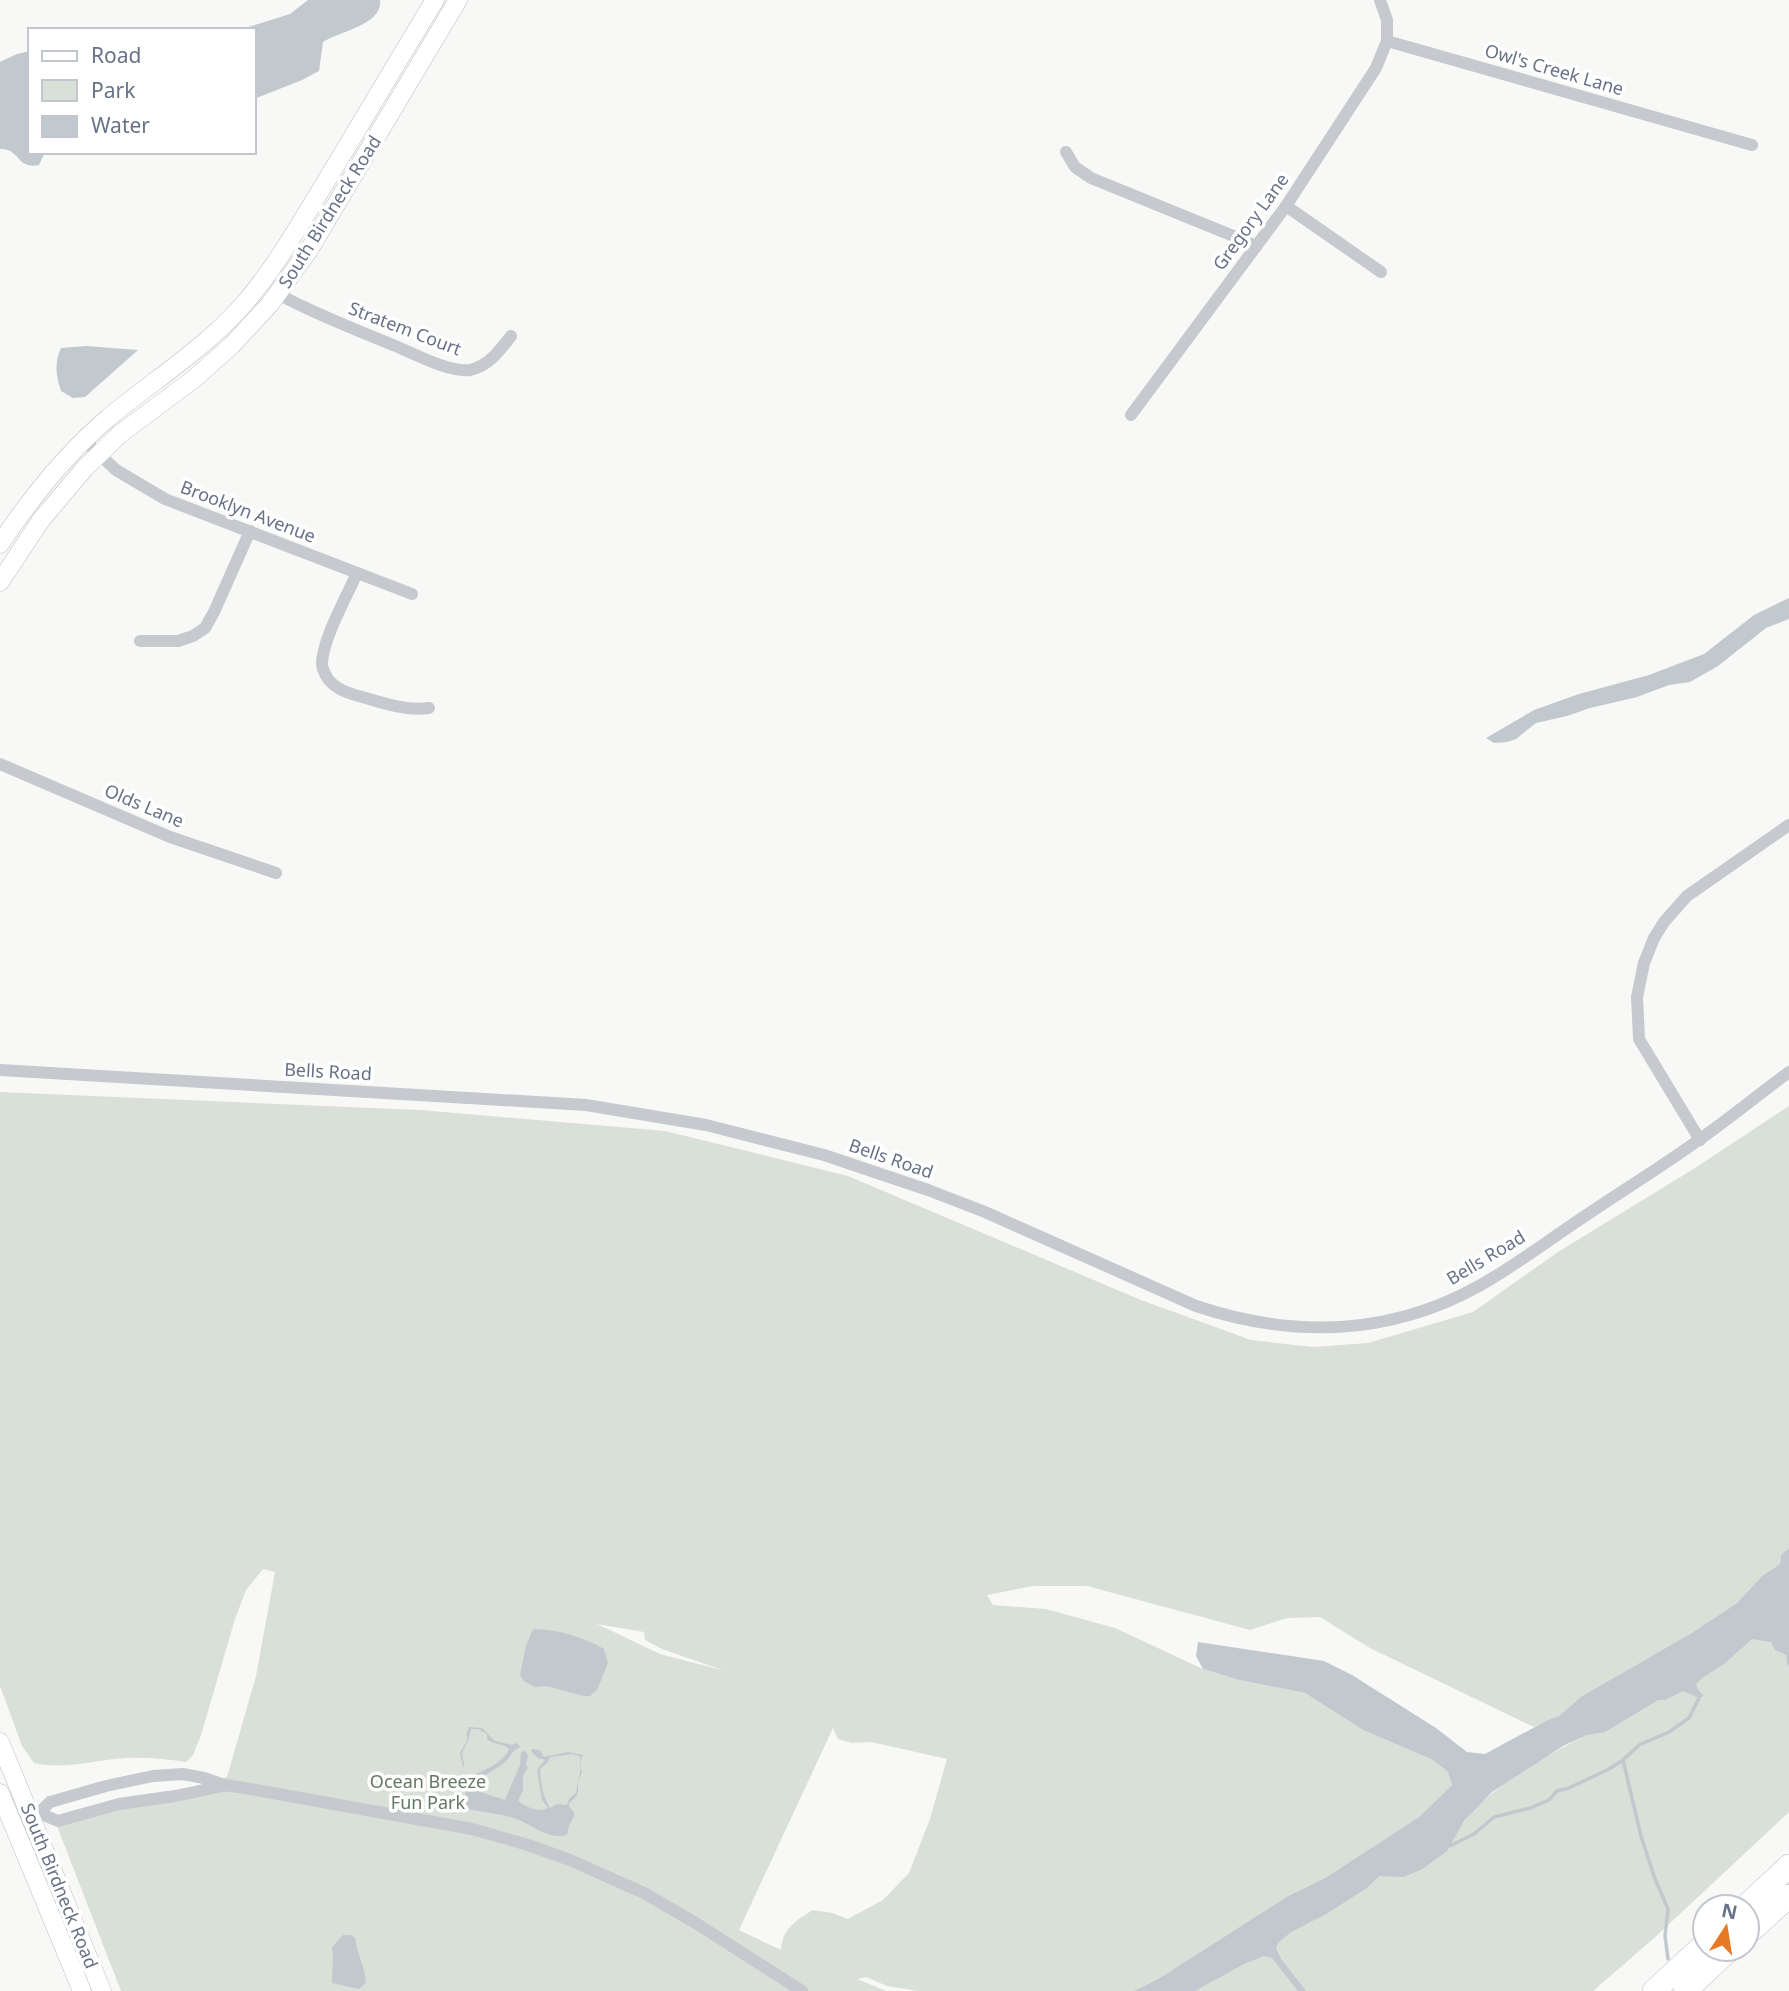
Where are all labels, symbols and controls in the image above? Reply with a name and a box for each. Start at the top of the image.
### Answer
legend [28,28,256,154]
street label: Owl's Creek Lane [1482,38,1627,100]
text: Road [91,41,141,69]
text: Park [91,76,136,104]
text: Water [91,111,150,139]
street label: South Birdneck Road [272,130,386,293]
street label: Gregory Lane [1207,168,1294,275]
street label: Stratem Court [345,296,466,361]
street label: Brooklyn Avenue [177,474,319,548]
street label: Olds Lane [101,778,188,833]
street label: Bells Road [284,1057,372,1085]
street label: Bells Road [846,1132,937,1184]
street label: Bells Road [1442,1224,1529,1290]
park label: Ocean Breeze Fun Park [370,1769,486,1814]
street label: South Birdneck Road [16,1799,104,1972]
north arrow [1691,1893,1761,1963]
text: N [1719,1897,1740,1926]

